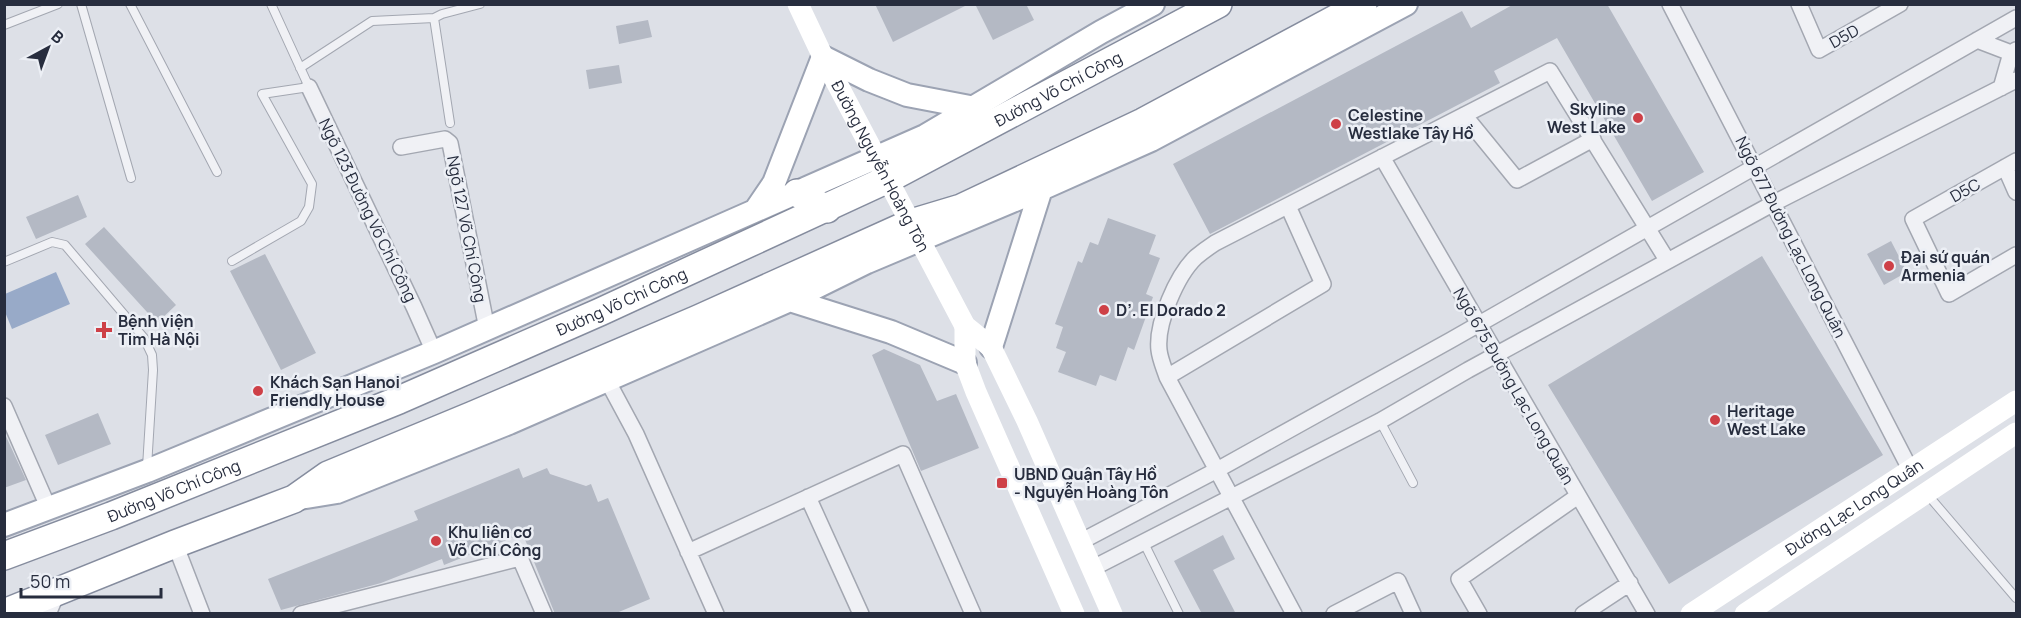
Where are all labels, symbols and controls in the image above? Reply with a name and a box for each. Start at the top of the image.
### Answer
north arrow [18,18,78,78]
street label: D5D [1825,19,1863,53]
text: B [47,25,69,48]
street label: Đường Võ Chí Công [991,46,1126,132]
street label: Đường Nguyễn Hoàng Tôn [826,77,935,256]
place label: Skyline West Lake [1547,98,1626,138]
place label: Celestine Westlake Tây Hồ [1348,104,1474,144]
marker: Skyline West Lake [1631,111,1645,125]
street label: Ngõ 123 Đường Võ Chí Công [314,115,422,305]
marker: Celestine Westlake Tây Hồ [1329,117,1343,131]
street label: Ngõ 677 Đường Lạc Long Quân [1731,133,1851,341]
street label: Ngõ 127 Võ Chí Công [442,154,492,304]
street label: D5C [1946,173,1984,207]
place label: Đại sứ quán Armenia [1901,246,1990,286]
marker: Đại sứ quán Armenia [1882,259,1896,273]
street label: Đường Võ Chí Công [553,262,690,341]
street label: Ngõ 675 Đường Lạc Long Quân [1448,284,1580,488]
place label: D’. El Dorado 2 [1116,299,1226,321]
marker: D’. El Dorado 2 [1097,303,1111,317]
place label: Bệnh viện Tim Hà Nội [118,310,200,350]
marker: Bệnh viện Tim Hà Nội [95,321,113,339]
place label: Khách Sạn Hanoi Friendly House [270,371,400,411]
marker: Khách Sạn Hanoi Friendly House [251,384,265,398]
place label: Heritage West Lake [1727,400,1806,440]
marker: Heritage West Lake [1708,413,1722,427]
street label: Đường Võ Chí Công [104,454,244,527]
street label: Đường Lạc Long Quân [1781,454,1927,560]
place label: UBND Quận Tây Hồ - Nguyễn Hoàng Tôn [1014,463,1169,503]
marker: UBND Quận Tây Hồ - Nguyễn Hoàng Tôn [995,476,1009,490]
place label: Khu liên cơ Võ Chí Công [448,521,541,561]
marker: Khu liên cơ Võ Chí Công [429,534,443,548]
scale bar [21,561,160,599]
text: 50 m [30,569,70,593]

